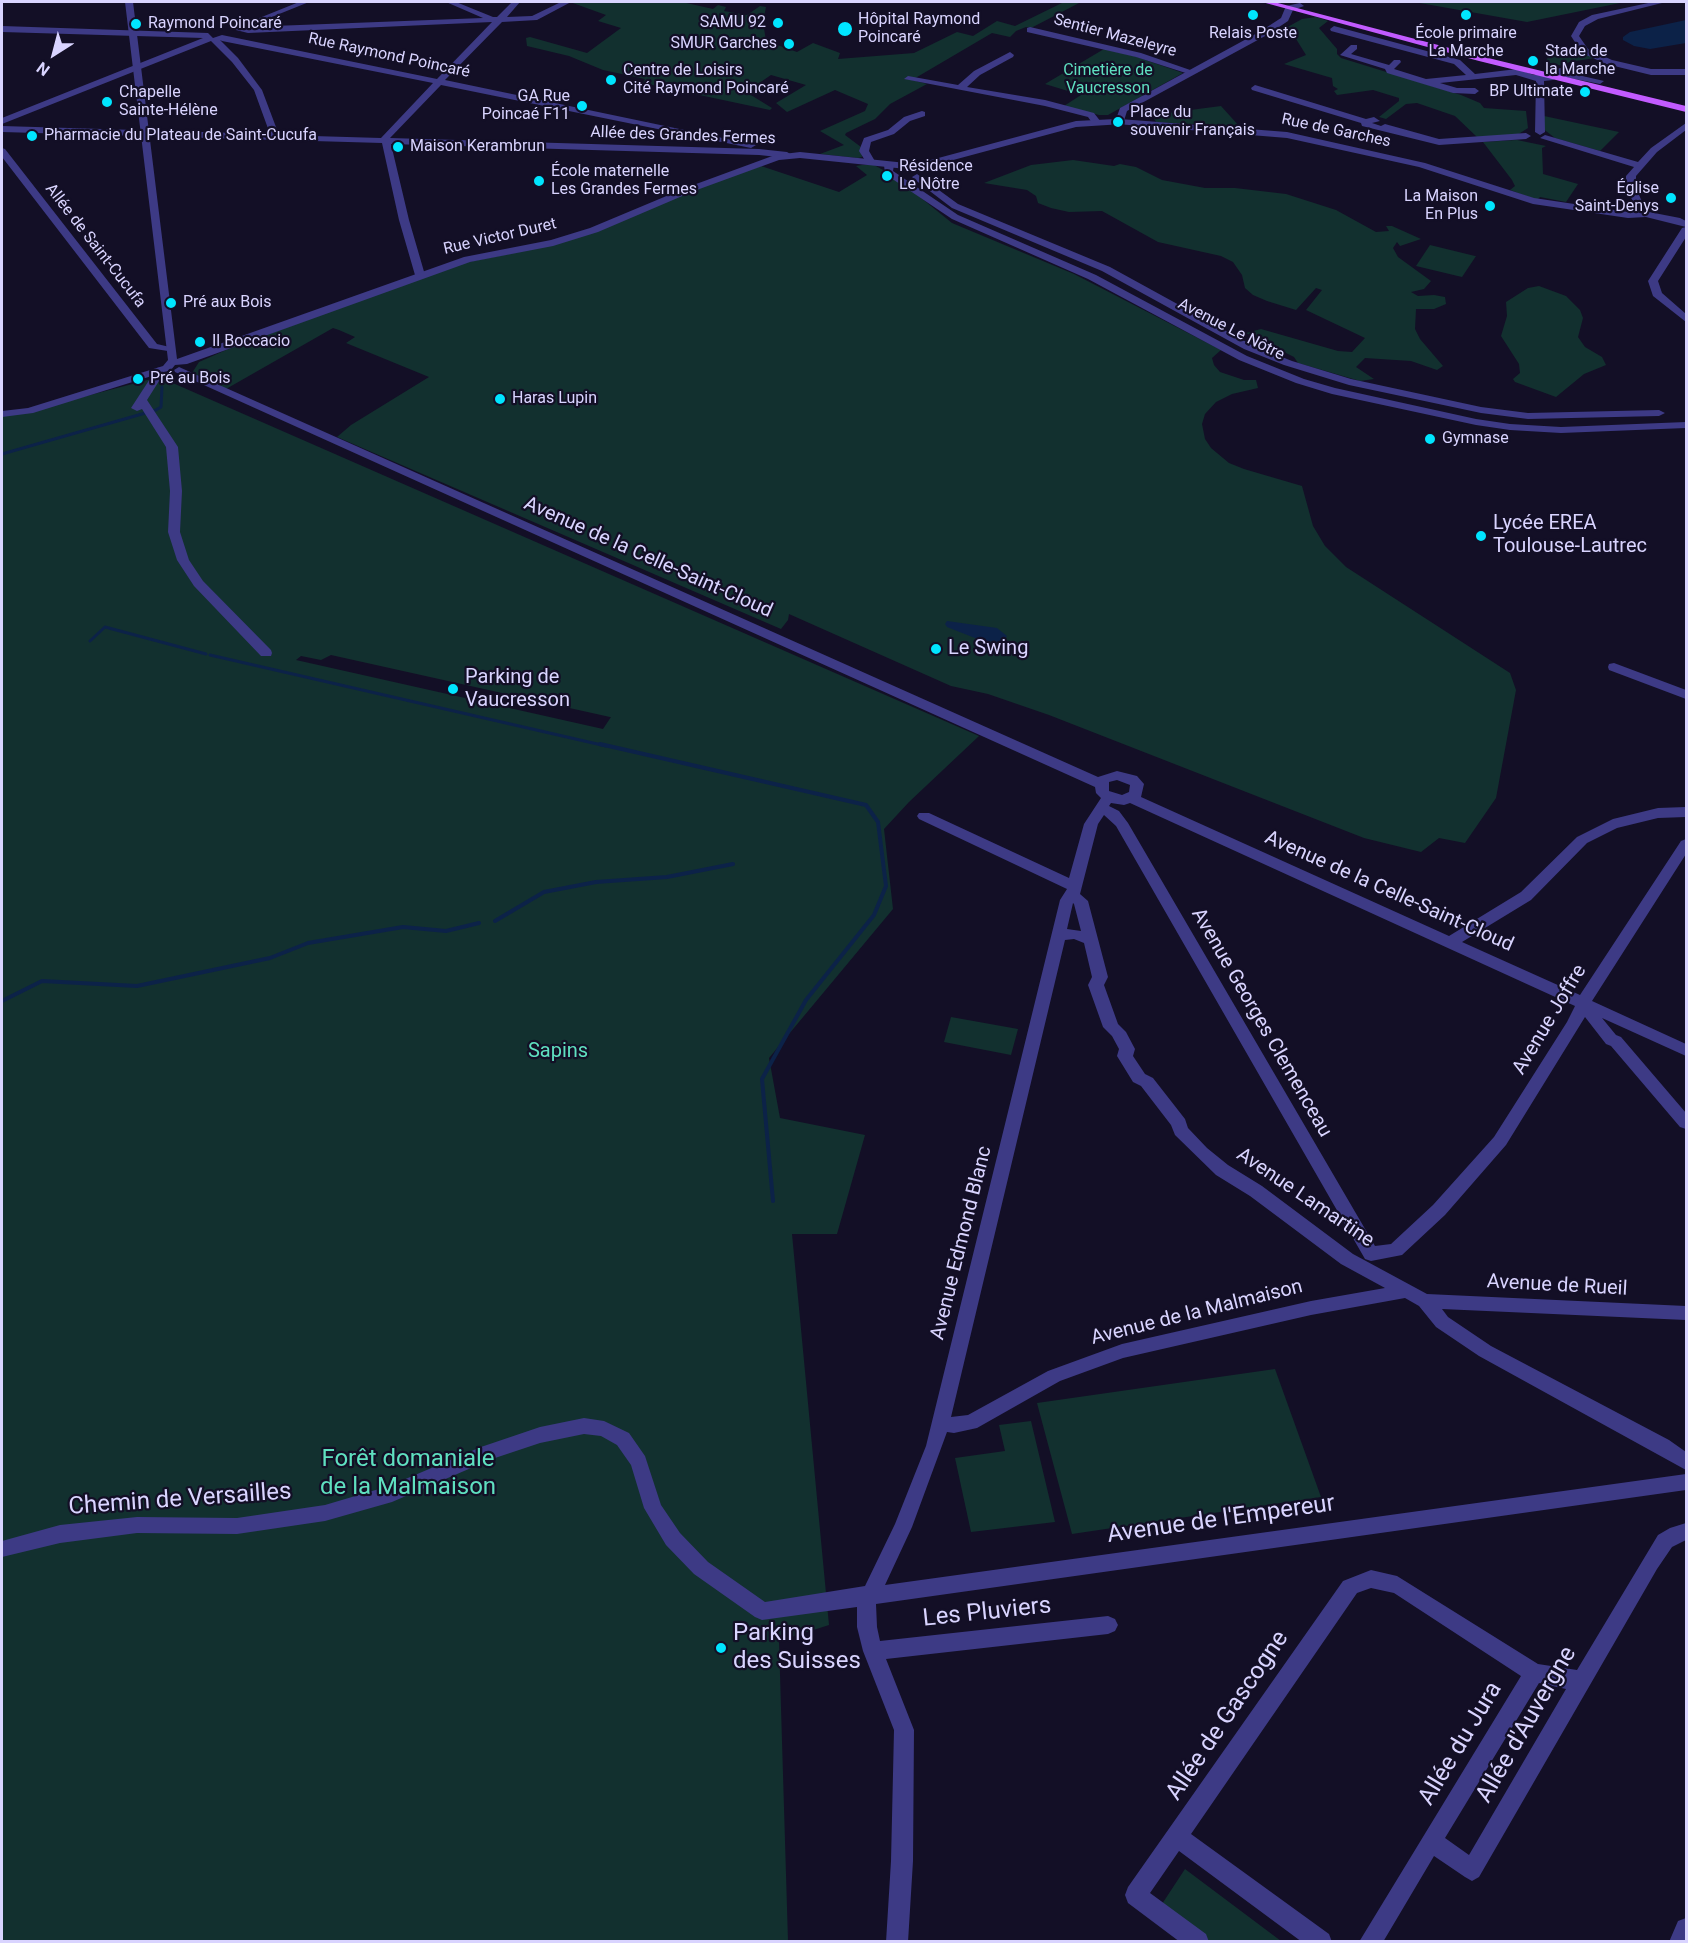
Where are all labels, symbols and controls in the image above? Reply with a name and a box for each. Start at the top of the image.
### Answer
marker: Relais Poste [1246,8,1260,22]
marker: École primaire La Marche [1459,8,1473,22]
place label: Hôpital Raymond Poincaré [858,10,980,48]
street label: Sentier Mazeleyre [1051,10,1179,62]
place label: SAMU 92 [700,13,766,33]
place label: Raymond Poincaré [148,14,282,34]
marker: SAMU 92 [771,16,785,30]
marker: Raymond Poincaré [129,17,143,31]
marker: Hôpital Raymond Poincaré [836,20,854,38]
north arrow [24,24,84,84]
place label: Relais Poste [1209,24,1297,44]
place label: École primaire La Marche [1415,24,1517,62]
street label: Rue Raymond Poincaré [306,29,472,83]
place label: SMUR Garches [671,34,777,54]
marker: SMUR Garches [782,37,796,51]
place label: Stade de la Marche [1545,42,1615,80]
marker: Stade de la Marche [1526,54,1540,68]
text: N [33,58,53,80]
place label: Centre de Loisirs Cité Raymond Poincaré [623,61,789,99]
park label: Cimetière de Vaucresson [1063,61,1153,99]
marker: Centre de Loisirs Cité Raymond Poincaré [604,73,618,87]
place label: BP Ultimate [1489,82,1573,102]
place label: Chapelle Sainte-Hélène [119,83,218,121]
marker: BP Ultimate [1578,85,1592,99]
place label: GA Rue Poincaé F11 [482,87,570,125]
marker: Chapelle Sainte-Hélène [100,95,114,109]
marker: GA Rue Poincaé F11 [575,99,589,113]
place label: Place du souvenir Français [1130,103,1255,141]
street label: Rue de Garches [1280,110,1392,152]
marker: Place du souvenir Français [1111,115,1125,129]
street label: Allée des Grandes Fermes [590,123,776,149]
place label: Pharmacie du Plateau de Saint-Cucufa [44,126,317,146]
marker: Pharmacie du Plateau de Saint-Cucufa [25,129,39,143]
place label: Maison Kerambrun [410,137,545,157]
marker: Maison Kerambrun [391,140,405,154]
place label: Résidence Le Nôtre [899,157,973,195]
place label: École maternelle Les Grandes Fermes [551,162,697,200]
marker: Résidence Le Nôtre [880,169,894,183]
marker: École maternelle Les Grandes Fermes [532,174,546,188]
place label: Église Saint-Denys [1575,179,1659,217]
street label: Allée de Saint-Cucufa [41,180,149,312]
place label: La Maison En Plus [1404,187,1478,225]
marker: Église Saint-Denys [1664,191,1678,205]
marker: La Maison En Plus [1483,199,1497,213]
street label: Rue Victor Duret [442,215,558,259]
place label: Pré aux Bois [183,293,271,313]
street label: Avenue Le Nôtre [1175,295,1287,365]
marker: Pré aux Bois [164,296,178,310]
place label: Il Boccacio [212,332,290,352]
marker: Il Boccacio [193,335,207,349]
place label: Pré au Bois [150,369,231,389]
marker: Pré au Bois [131,372,145,386]
place label: Haras Lupin [512,389,597,409]
marker: Haras Lupin [493,392,507,406]
place label: Gymnase [1442,429,1509,449]
marker: Gymnase [1423,432,1437,446]
street label: Avenue de la Celle-Saint-Cloud [520,492,776,624]
place label: Lycée EREA Toulouse-Lautrec [1493,512,1647,559]
marker: Lycée EREA Toulouse-Lautrec [1474,529,1488,543]
place label: Le Swing [948,637,1028,661]
marker: Le Swing [929,642,943,656]
place label: Parking de Vaucresson [465,666,570,713]
marker: Parking de Vaucresson [446,682,460,696]
street label: Avenue de la Celle-Saint-Cloud [1261,826,1517,958]
street label: Avenue Georges Clemenceau [1186,904,1336,1142]
street label: Avenue Joffre [1508,961,1592,1079]
park label: Sapins [528,1040,588,1064]
street label: Avenue Lamartine [1232,1143,1378,1253]
street label: Avenue Edmond Blanc [926,1144,998,1342]
street label: Avenue de Rueil [1486,1270,1628,1302]
street label: Avenue de la Malmaison [1089,1275,1305,1351]
park label: Forêt domaniale de la Malmaison [320,1446,496,1502]
street label: Chemin de Versailles [67,1478,293,1522]
street label: Avenue de l'Empereur [1105,1490,1337,1550]
street label: Les Pluviers [921,1592,1053,1634]
place label: Parking des Suisses [733,1620,861,1676]
street label: Allée de Gascogne [1161,1626,1295,1806]
marker: Parking des Suisses [714,1641,728,1655]
street label: Allée d'Auvergne [1471,1642,1583,1808]
street label: Allée du Jura [1413,1677,1509,1811]

